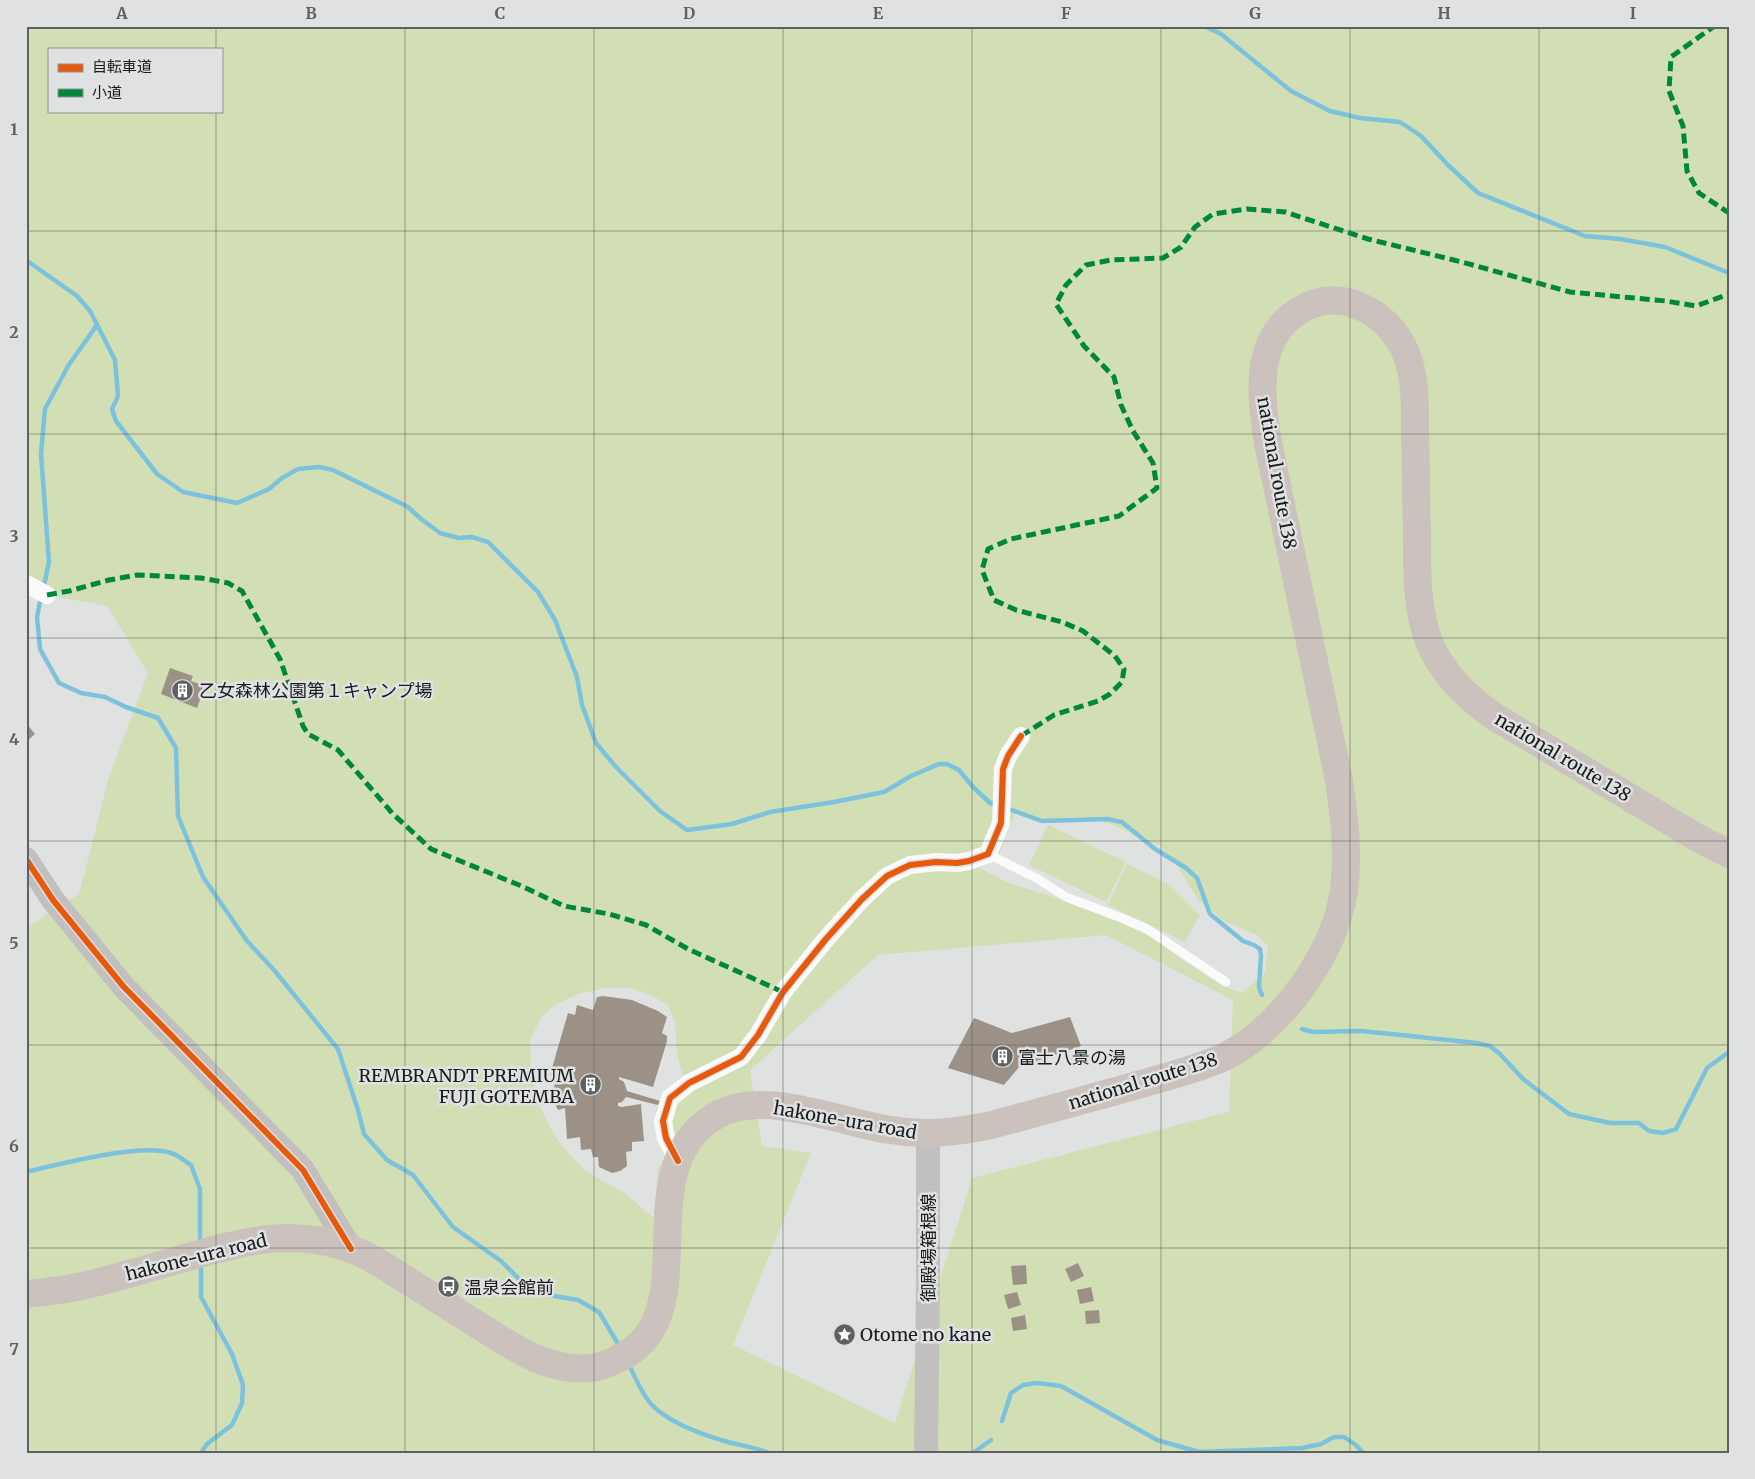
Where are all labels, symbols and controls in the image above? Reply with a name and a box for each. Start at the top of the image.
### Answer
text: A [115,3,128,23]
text: B [305,3,317,23]
text: C [495,3,505,23]
text: D [683,3,695,23]
text: E [873,3,884,23]
text: F [1061,3,1071,23]
text: G [1249,3,1261,23]
text: H [1437,3,1451,23]
text: I [1630,3,1636,23]
legend [48,48,222,112]
text: 自転車道 [92,57,152,76]
text: 小道 [92,83,122,102]
text: 1 [10,119,18,139]
text: 2 [9,322,19,342]
street label: national route 138 [1252,395,1302,551]
text: 3 [9,526,19,546]
building icon: 乙女森林公園第１キャンプ場 [171,678,195,702]
place label: 乙女森林公園第１キャンプ場 [199,679,432,702]
street label: national route 138 [1491,707,1635,807]
text: 4 [9,729,19,749]
text: 5 [9,933,19,953]
building icon: 富士八景の湯 [990,1045,1014,1069]
place label: 富士八景の湯 [1018,1046,1126,1069]
street label: national route 138 [1066,1047,1220,1115]
place label: REMBRANDT PREMIUM FUJI GOTEMBA [359,1064,574,1108]
building icon: REMBRANDT PREMIUM FUJI GOTEMBA [578,1073,602,1097]
street label: hakone-ura road [772,1096,919,1144]
text: 6 [9,1136,19,1156]
street label: 御殿場箱根線 [917,1194,940,1302]
street label: hakone-ura road [123,1228,269,1286]
bus stop icon: 温泉会館前 [436,1275,460,1299]
place label: 温泉会館前 [464,1276,554,1299]
place icon: Otome no kane [832,1322,856,1346]
place label: Otome no kane [860,1323,991,1346]
text: 7 [9,1339,19,1359]

